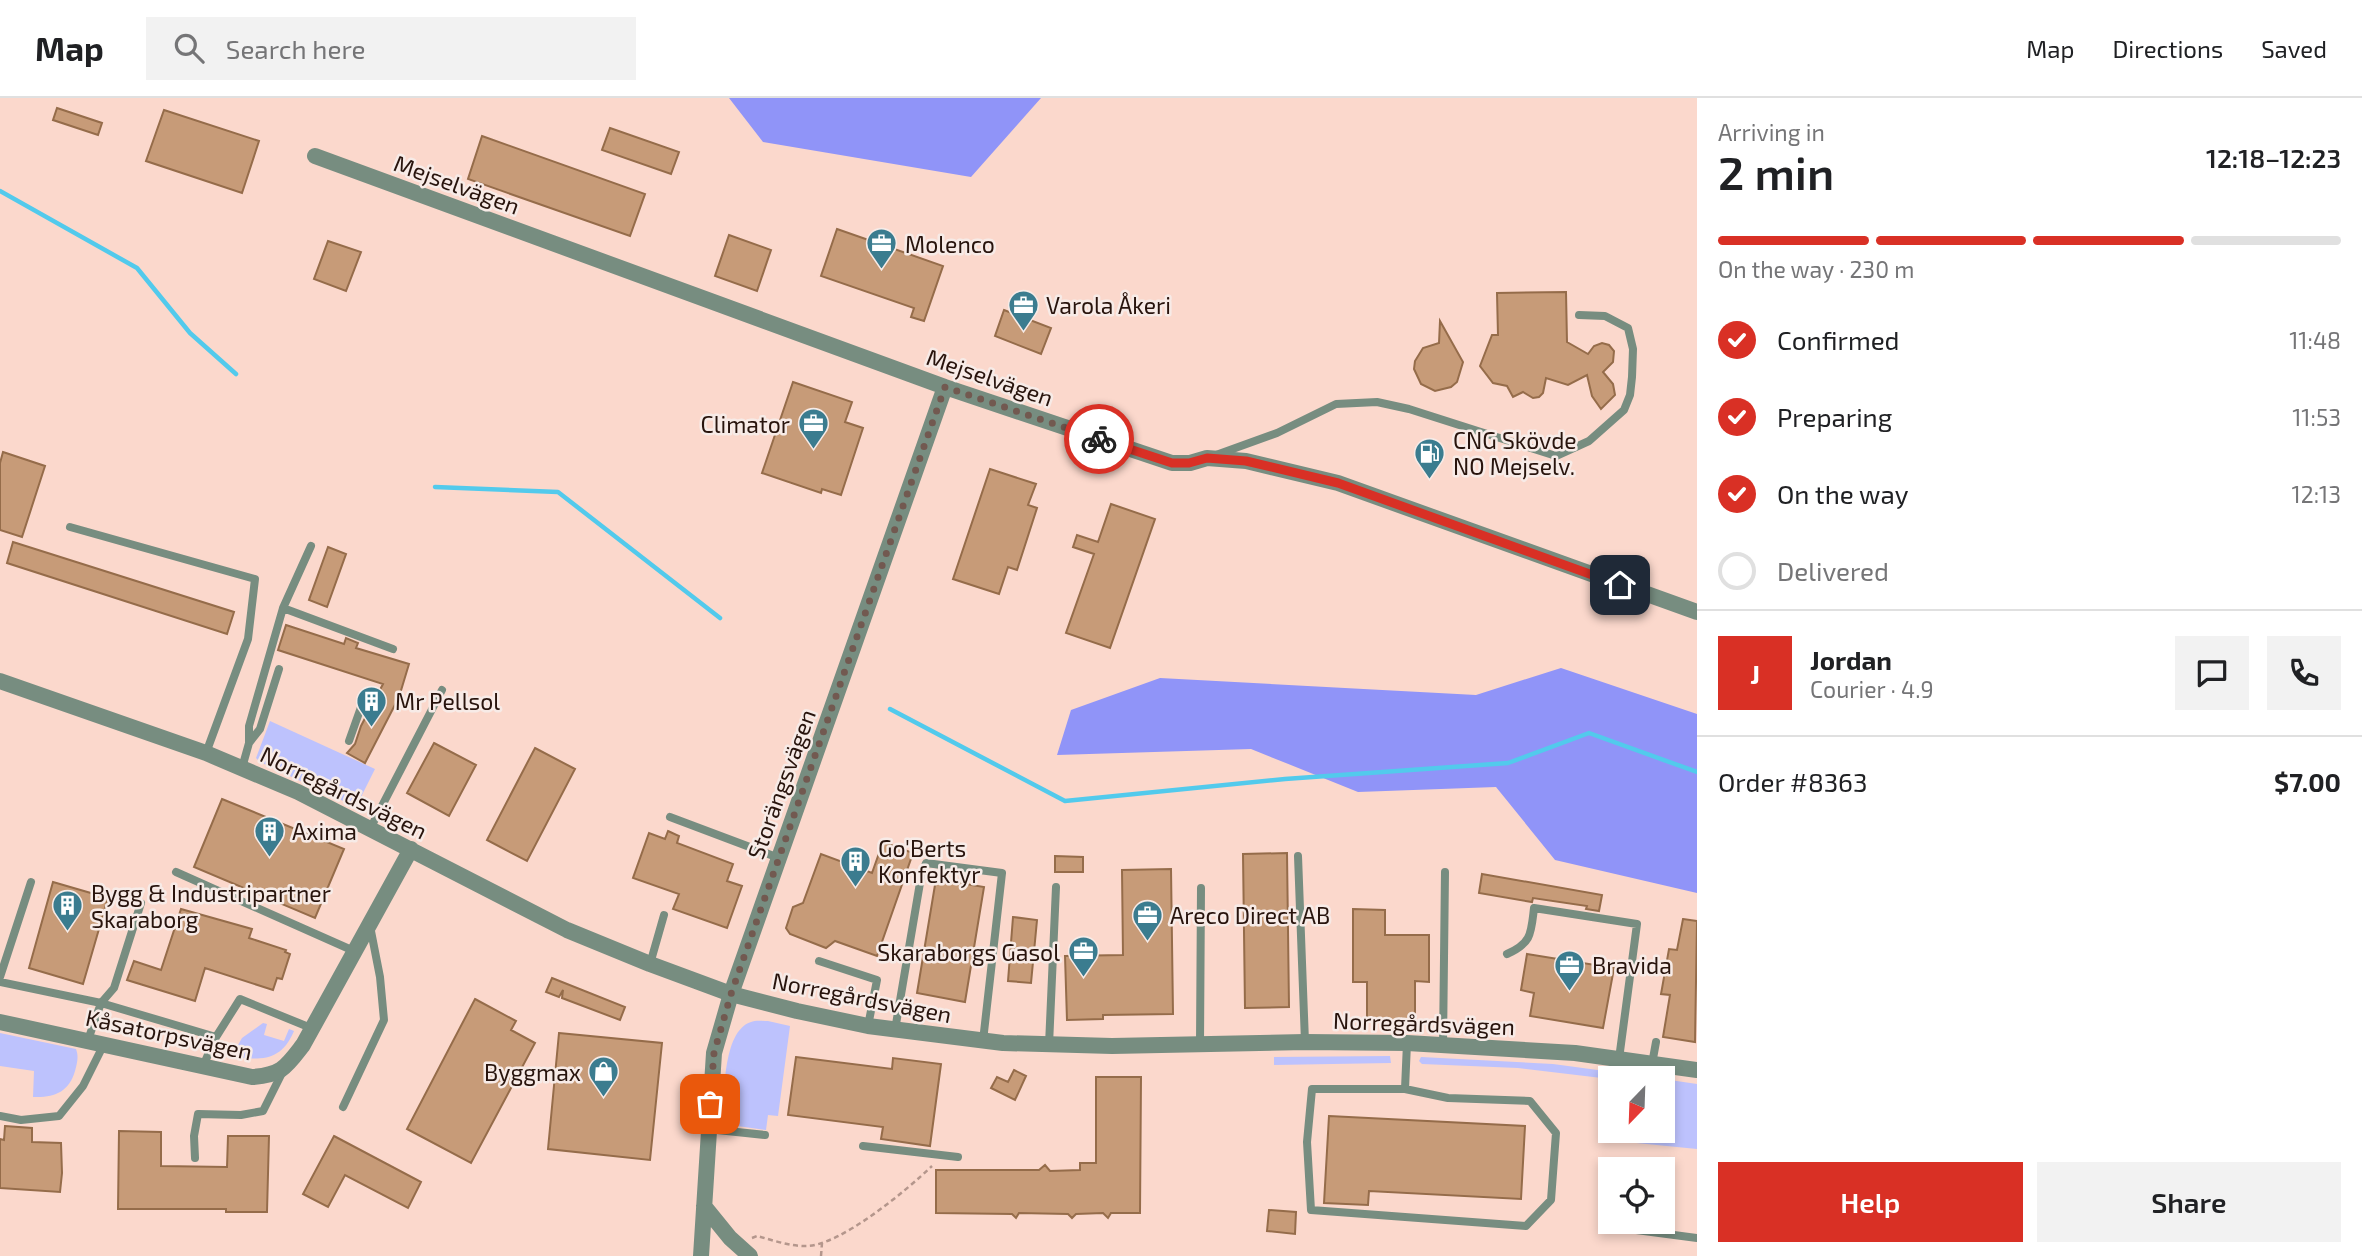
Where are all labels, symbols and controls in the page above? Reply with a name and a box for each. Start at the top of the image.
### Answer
search box [146,17,636,80]
text: Map [35,28,104,68]
icon: search [170,29,208,67]
text: Search here [226,33,365,64]
text: Map [2026,34,2074,63]
text: Directions [2112,34,2223,63]
text: Saved [2261,34,2327,63]
text: Arriving in [1718,118,1825,146]
text: 12:18–12:23 [2206,142,2341,173]
text: 2 min [1718,144,1834,199]
street label: Mejselvägen [390,148,524,220]
office icon: Molenco [865,227,899,271]
place label: Molenco [905,230,995,258]
text: On the way · 230 m [1718,255,1914,283]
office icon: Varola Åkeri [1006,288,1040,332]
place label: Varola Åkeri [1046,291,1171,319]
icon: check [1718,321,1756,359]
text: Confirmed [1777,324,1900,355]
text: 11:48 [2289,326,2341,354]
street label: Mejselvägen [923,342,1057,412]
icon: check [1718,398,1756,436]
text: Preparing [1777,401,1892,432]
text: 11:53 [2292,403,2341,431]
courier [1064,404,1134,474]
office icon: Climator [796,407,830,451]
place label: Climator [701,410,790,438]
icon: bike [1080,420,1118,458]
place label: CNG Skövde NO Mejselv. [1453,426,1577,480]
fuel station icon: CNG Skövde NO Mejselv. [1413,436,1447,480]
icon: check [1718,475,1756,513]
text: On the way [1777,478,1908,509]
text: 12:13 [2292,480,2341,508]
pin [1590,555,1650,615]
text: Delivered [1777,555,1889,586]
icon: home [1601,566,1639,604]
button: chat [2175,636,2249,710]
button: phone [2267,636,2341,710]
text: Jordan [1810,644,1892,675]
text: J [1750,658,1760,689]
text: Courier · 4.9 [1810,675,1934,703]
building icon: Mr Pellsol [355,684,389,728]
place label: Mr Pellsol [395,687,500,715]
street label: Storängsvägen [741,705,821,863]
street label: Norregårdsvägen [256,740,432,844]
text: Order #8363 [1718,766,1867,797]
text: $7.00 [2274,766,2341,797]
building icon: Axima [252,814,286,858]
place label: Axima [292,817,357,845]
place label: Go'Berts Konfektyr [878,834,981,888]
building icon: Go'Berts Konfektyr [838,844,872,888]
place label: Bygg & Industripartner Skaraborg [91,879,331,933]
building icon: Bygg & Industripartner Skaraborg [51,889,85,933]
office icon: Areco Direct AB [1130,898,1164,942]
place label: Areco Direct AB [1170,901,1330,929]
office icon: Skaraborgs Gasol [1066,935,1100,979]
place label: Skaraborgs Gasol [877,938,1060,966]
office icon: Bravida [1552,948,1586,992]
place label: Bravida [1592,951,1672,979]
street label: Norregårdsvägen [770,966,954,1028]
street label: Kåsatorpsvägen [83,1003,255,1065]
street label: Norregårdsvägen [1333,1006,1515,1040]
shop icon: Byggmax [587,1055,621,1099]
place label: Byggmax [484,1058,581,1086]
north arrow [1598,1066,1675,1143]
map controls [1598,1066,1675,1234]
pin [680,1074,740,1134]
icon: bag [691,1085,729,1123]
button: locate [1598,1157,1675,1234]
button: Help [1718,1162,2023,1242]
button: Share [2037,1162,2341,1242]

